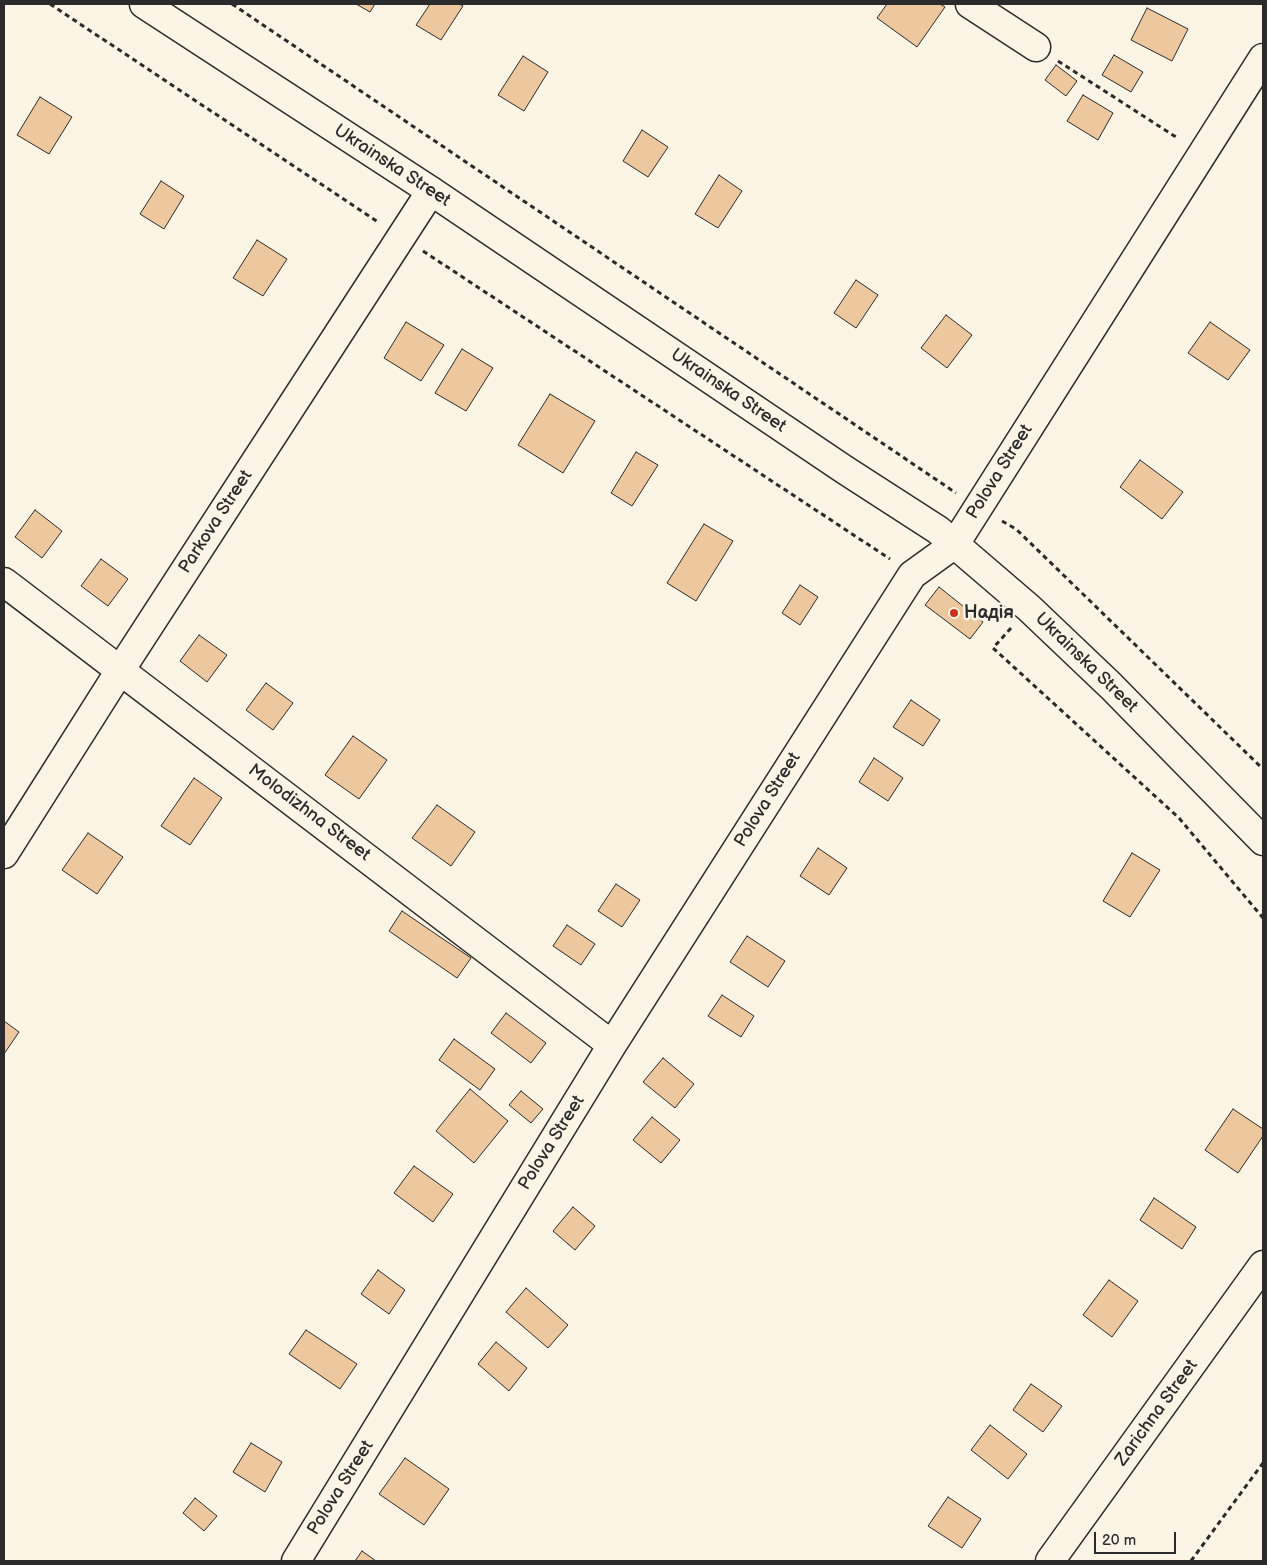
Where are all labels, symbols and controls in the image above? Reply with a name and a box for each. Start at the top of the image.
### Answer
street label: Ukrainska Street [330,120,454,212]
street label: Ukrainska Street [666,344,790,438]
street label: Polova Street [962,421,1038,523]
street label: Parkova Street [175,466,257,578]
place label: Надія [964,602,1014,624]
marker: Надія [948,607,960,619]
street label: Ukrainska Street [1030,608,1142,718]
street label: Polova Street [730,749,806,851]
street label: Molodizhna Street [244,760,374,866]
street label: Polova Street [514,1092,590,1194]
street label: Zarichna Street [1111,1356,1203,1470]
street label: Polova Street [303,1437,379,1539]
scale bar [1097,1522,1180,1554]
text: 20 m [1102,1531,1136,1550]

